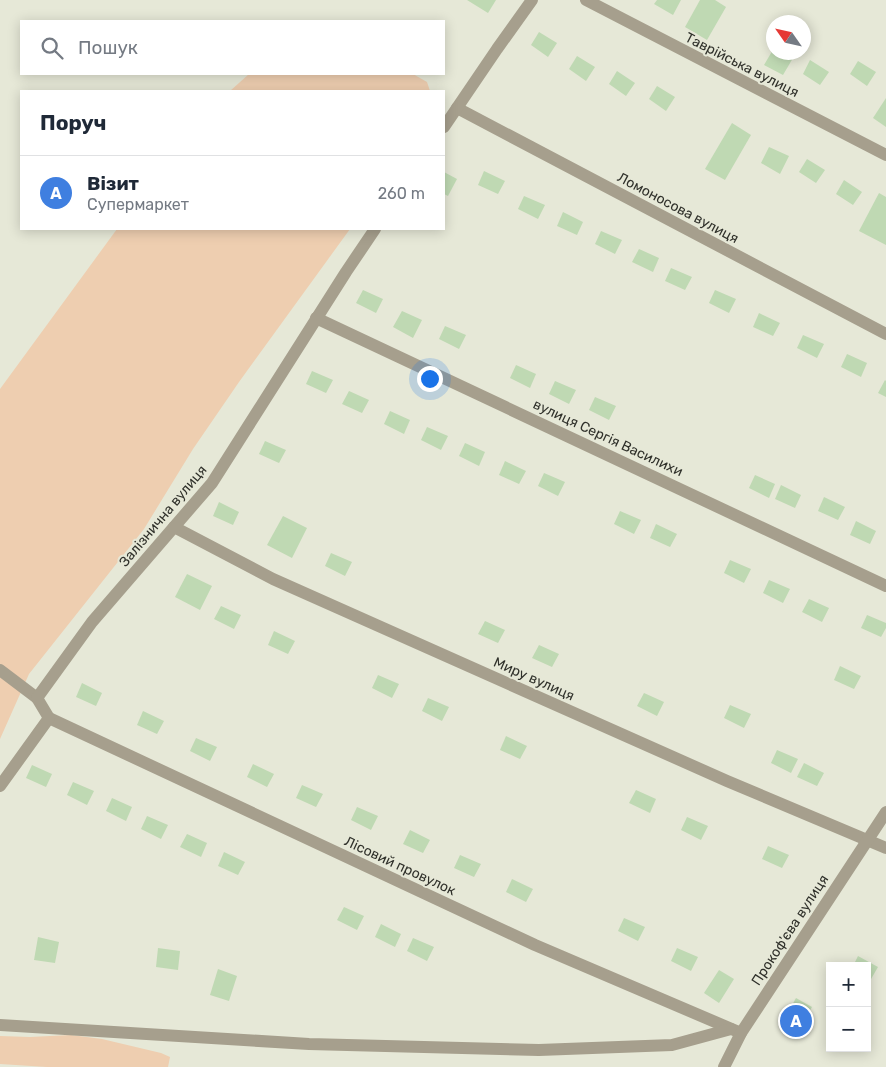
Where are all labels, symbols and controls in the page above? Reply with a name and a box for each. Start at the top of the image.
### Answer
north arrow [766,15,811,60]
search box [20,20,445,75]
street label: Таврійська вулиця [682,29,802,101]
icon: search [38,34,66,62]
text: Пошук [78,36,138,59]
text: Поруч [40,110,106,135]
street label: Ломоносова вулиця [614,169,742,247]
text: Візит [87,172,139,195]
text: A [50,184,62,203]
text: 260 m [378,184,425,203]
text: Супермаркет [87,195,189,214]
your location [417,366,443,392]
street label: вулиця Сергія Василихи [530,396,686,480]
street label: Залізнична вулиця [115,462,211,570]
street label: Миру вулиця [491,654,577,704]
street label: Лісовий провулок [342,833,459,899]
street label: Прокоф'єва вулиця [748,871,832,989]
map controls [826,962,871,1052]
button: + [826,962,871,1007]
pin: A [780,1002,812,1040]
button: − [826,1007,871,1052]

